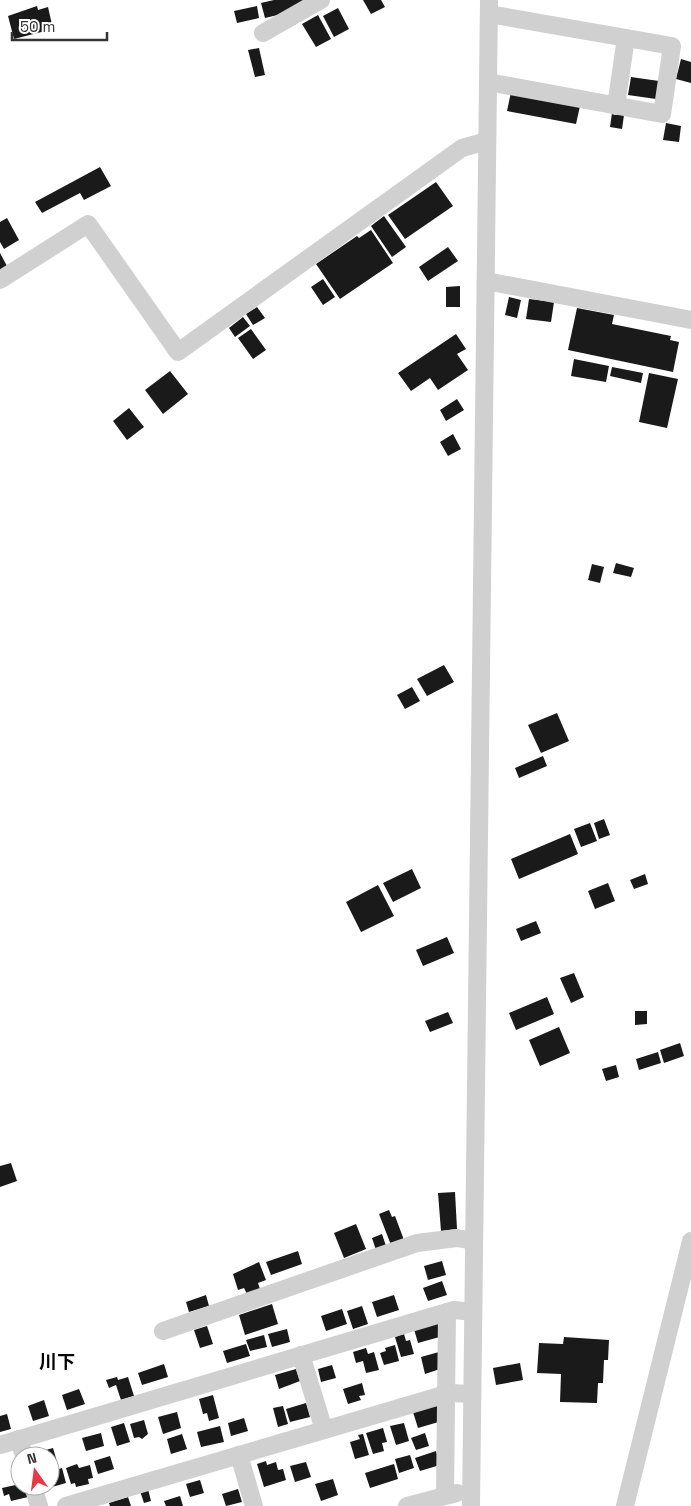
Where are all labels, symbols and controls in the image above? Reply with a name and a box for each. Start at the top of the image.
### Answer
scale bar [12,10,108,42]
text: 50 m [20,17,55,36]
district label: 川下 [39,1350,75,1373]
north arrow [10,1446,60,1496]
text: N [25,1449,39,1468]

